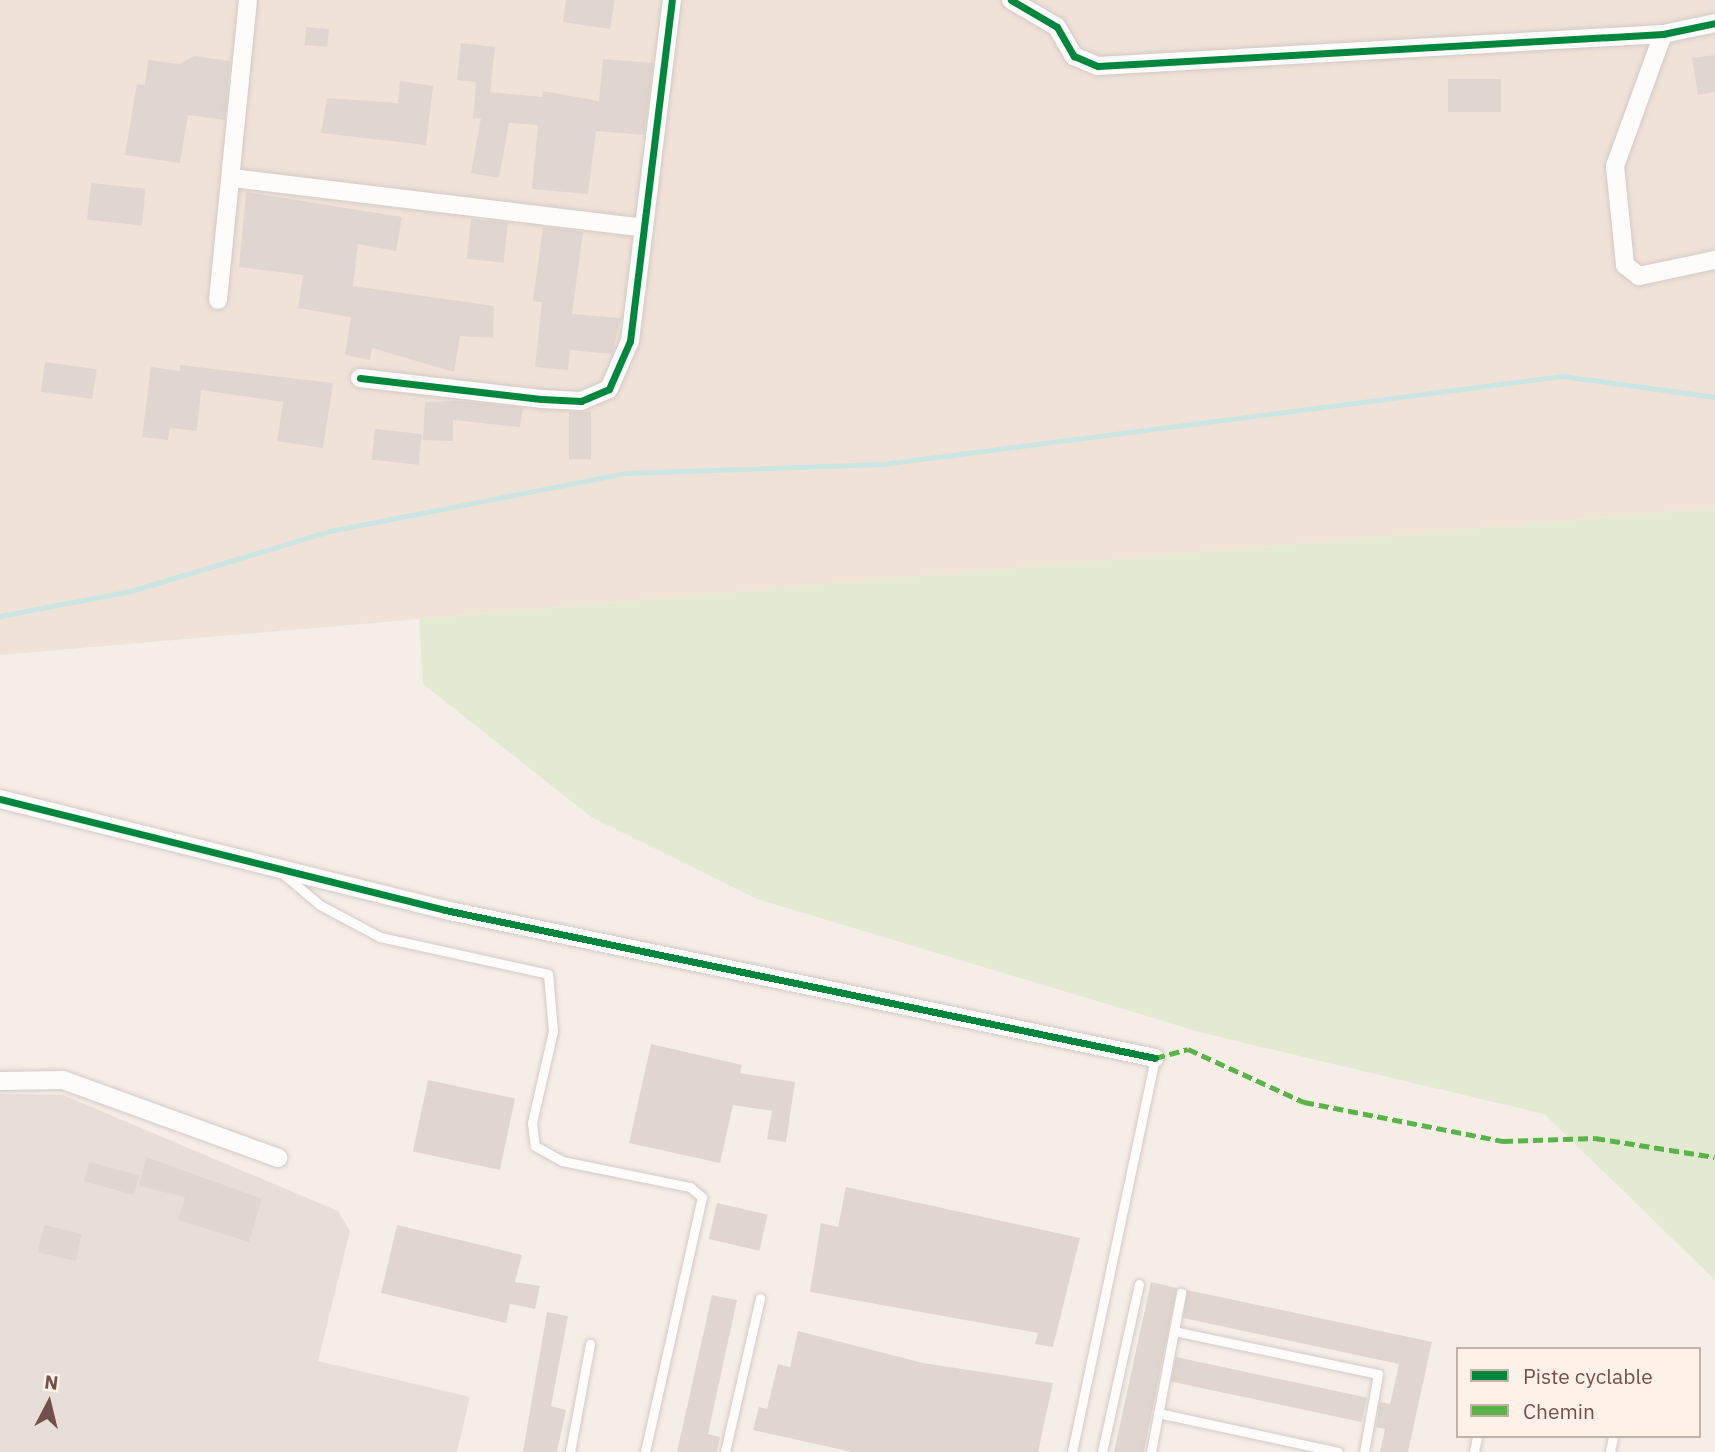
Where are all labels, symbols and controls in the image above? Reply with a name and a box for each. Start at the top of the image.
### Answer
legend [1456,1347,1701,1438]
text: Piste cyclable [1523,1362,1653,1390]
north arrow [14,1368,84,1438]
text: N [43,1369,60,1395]
text: Chemin [1523,1397,1595,1425]

